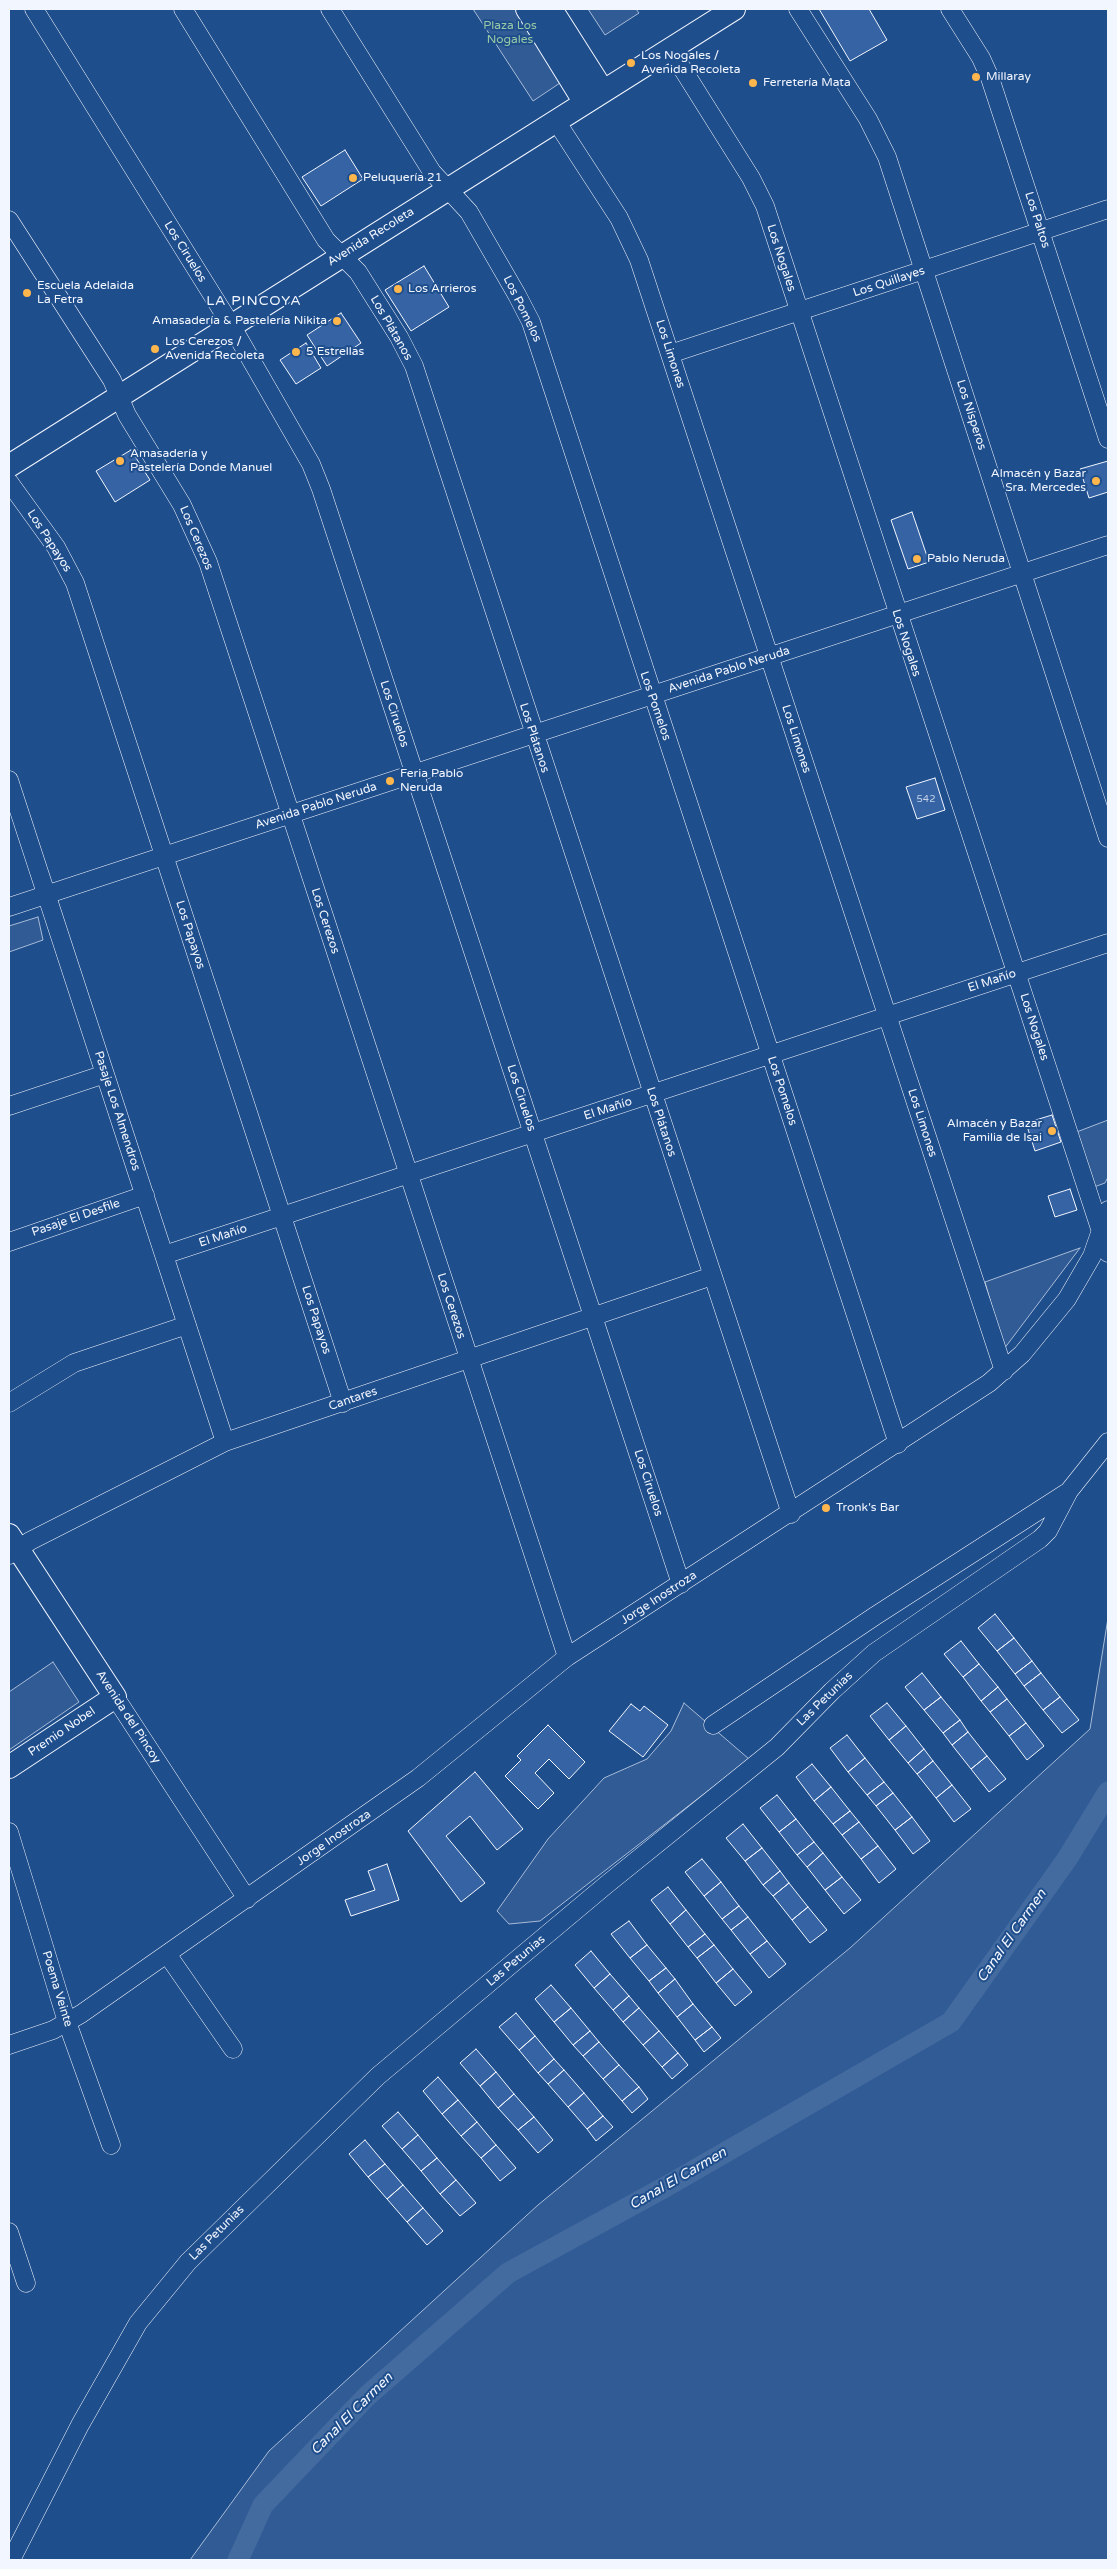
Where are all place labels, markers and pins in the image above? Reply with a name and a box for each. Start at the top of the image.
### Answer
place label: Los Nogales / Avenida Recoleta [641,49,740,77]
marker: Los Nogales / Avenida Recoleta [625,57,637,69]
place label: Millaray [986,70,1031,84]
marker: Millaray [970,71,982,83]
place label: Ferretería Mata [763,76,851,90]
marker: Ferretería Mata [747,77,759,89]
place label: Peluquería 21 [363,171,442,185]
marker: Peluquería 21 [347,172,359,184]
place label: Escuela Adelaida La Fetra [37,279,134,307]
place label: Los Arrieros [408,282,476,296]
marker: Los Arrieros [392,283,404,295]
marker: Escuela Adelaida La Fetra [21,287,33,299]
place label: Amasadería & Pastelería Nikita [152,314,327,328]
marker: Amasadería & Pastelería Nikita [331,315,343,327]
place label: Los Cerezos / Avenida Recoleta [165,335,264,363]
marker: Los Cerezos / Avenida Recoleta [149,343,161,355]
place label: 5 Estrellas [306,345,364,359]
marker: 5 Estrellas [290,346,302,358]
place label: Amasadería y Pastelería Donde Manuel [130,447,272,475]
marker: Amasadería y Pastelería Donde Manuel [114,455,126,467]
place label: Almacén y Bazar Sra. Mercedes [991,467,1086,495]
marker: Almacén y Bazar Sra. Mercedes [1090,475,1102,487]
place label: Pablo Neruda [927,552,1005,566]
marker: Pablo Neruda [911,553,923,565]
place label: Feria Pablo Neruda [400,767,463,795]
marker: Feria Pablo Neruda [384,775,396,787]
place label: Almacén y Bazar Familia de Isai [947,1117,1042,1145]
marker: Almacén y Bazar Familia de Isai [1046,1125,1058,1137]
place label: Tronk's Bar [836,1501,899,1515]
marker: Tronk's Bar [820,1502,832,1514]

